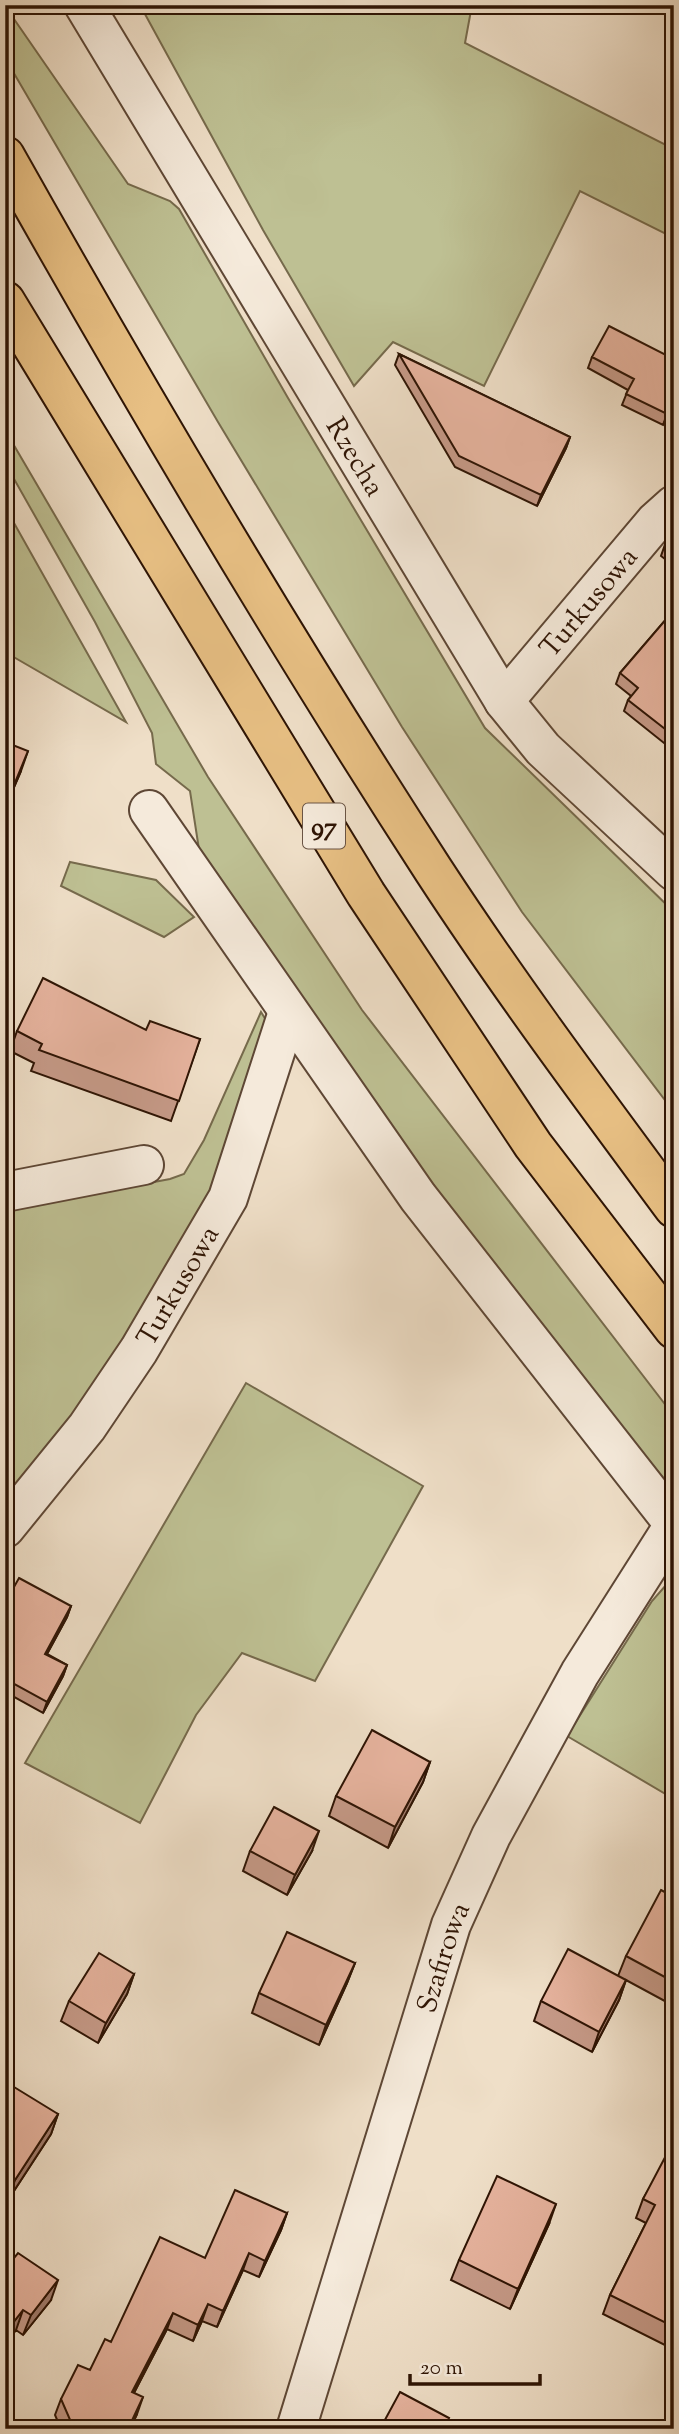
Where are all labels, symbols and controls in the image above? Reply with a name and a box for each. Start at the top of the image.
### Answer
street label: Rzecha [314,411,393,505]
street label: Turkusowa [532,539,649,668]
road number: 97 [303,804,345,848]
street label: Turkusowa [128,1219,231,1355]
street label: Szafirowa [408,1896,482,2018]
scale bar [410,2343,539,2387]
text: 20 m [420,2354,463,2384]

